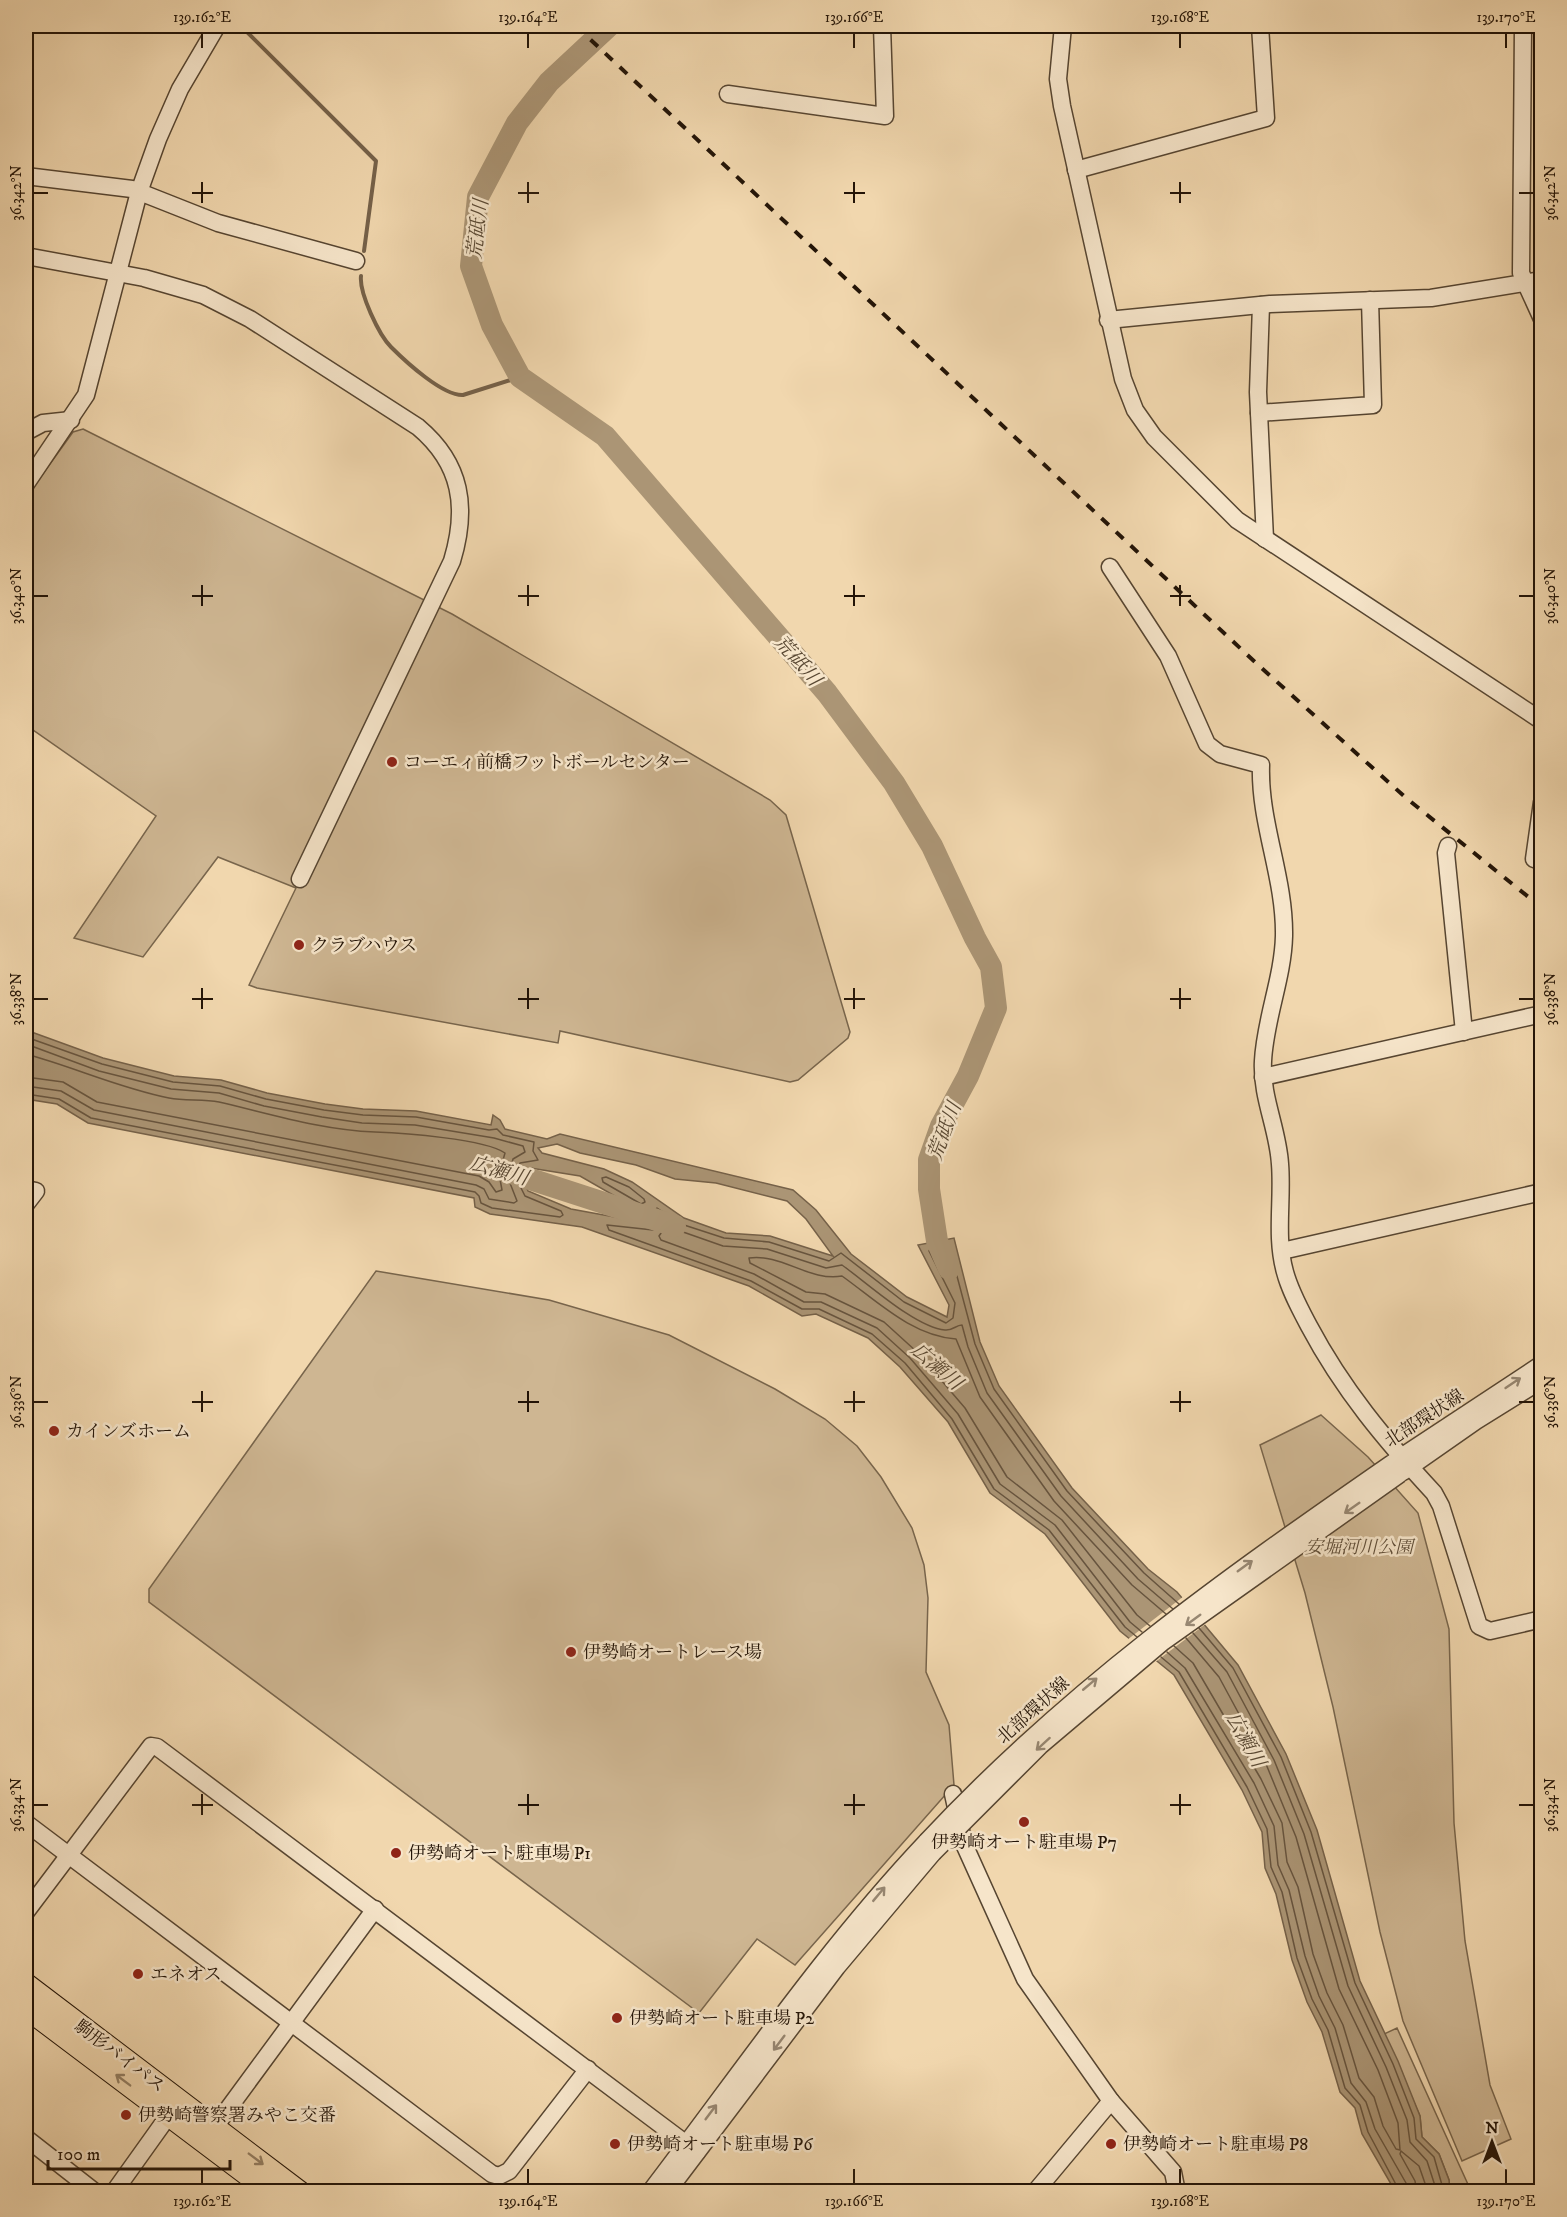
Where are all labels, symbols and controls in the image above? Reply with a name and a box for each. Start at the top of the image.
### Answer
text: 139.162°E [173,8,231,27]
text: 139.164°E [498,8,558,27]
text: 139.166°E [825,8,884,27]
text: 139.168°E [1151,8,1210,27]
text: 139.170°E [1476,8,1536,27]
text: 36.342°N [7,165,26,221]
text: 36.342°N [1541,165,1560,221]
water label: 荒砥川 [462,196,495,260]
text: 36.340°N [7,568,26,624]
text: 36.340°N [1541,568,1560,624]
water label: 荒砥川 [768,630,827,693]
place label: コーエィ前橋フットボールセンター [404,752,690,774]
marker: コーエィ前橋フットボールセンター [385,755,399,769]
place label: クラブハウス [311,935,417,957]
marker: クラブハウス [292,938,306,952]
text: 36.338°N [7,973,26,1025]
text: 36.338°N [1541,973,1560,1025]
water label: 荒砥川 [923,1097,969,1164]
water label: 広瀬川 [466,1151,533,1192]
water label: 広瀬川 [905,1338,968,1398]
text: 36.336°N [7,1375,26,1429]
text: 36.336°N [1541,1375,1560,1429]
one-way arrow [1504,1377,1521,1389]
street label: 北部環状線 [1381,1385,1468,1453]
place label: カインズホーム [66,1421,191,1443]
marker: カインズホーム [47,1424,61,1438]
one-way arrow [1345,1502,1361,1514]
park label: 安堀河川公園 [1305,1537,1416,1559]
one-way arrow [1237,1559,1253,1572]
one-way arrow [1185,1614,1201,1626]
place label: 伊勢崎オートレース場 [583,1642,762,1664]
marker: 伊勢崎オートレース場 [564,1645,578,1659]
street label: 北部環状線 [993,1672,1074,1749]
one-way arrow [1082,1678,1098,1691]
water label: 広瀬川 [1219,1707,1271,1774]
one-way arrow [1035,1737,1050,1751]
text: 36.334°N [7,1778,26,1832]
text: 36.334°N [1541,1778,1560,1832]
marker: 伊勢崎オート駐車場 P7 [1017,1815,1031,1829]
place label: 伊勢崎オート駐車場 P7 [931,1832,1117,1854]
place label: 伊勢崎オート駐車場 P1 [408,1843,591,1865]
marker: 伊勢崎オート駐車場 P1 [389,1846,403,1860]
one-way arrow [873,1886,886,1902]
place label: エネオス [150,1964,222,1986]
marker: エネオス [131,1967,145,1981]
place label: 伊勢崎オート駐車場 P2 [629,2008,814,2030]
marker: 伊勢崎オート駐車場 P2 [610,2011,624,2025]
street label: 駒形バイパス [70,2016,169,2098]
one-way arrow [773,2035,786,2051]
one-way arrow [116,2074,132,2087]
one-way arrow [705,2104,717,2120]
place label: 伊勢崎警察署みやこ交番 [138,2105,336,2127]
marker: 伊勢崎警察署みやこ交番 [119,2108,133,2122]
north arrow [1462,2112,1522,2172]
text: N [1485,2118,1499,2138]
scale bar [48,2133,230,2171]
place label: 伊勢崎オート駐車場 P6 [627,2134,813,2156]
place label: 伊勢崎オート駐車場 P8 [1123,2134,1308,2156]
marker: 伊勢崎オート駐車場 P6 [608,2137,622,2151]
marker: 伊勢崎オート駐車場 P8 [1104,2137,1118,2151]
text: 100 m [57,2144,100,2166]
one-way arrow [248,2153,264,2165]
text: 139.162°E [173,2192,231,2211]
text: 139.164°E [498,2192,558,2211]
text: 139.166°E [825,2192,884,2211]
text: 139.168°E [1151,2192,1210,2211]
text: 139.170°E [1476,2192,1536,2211]

